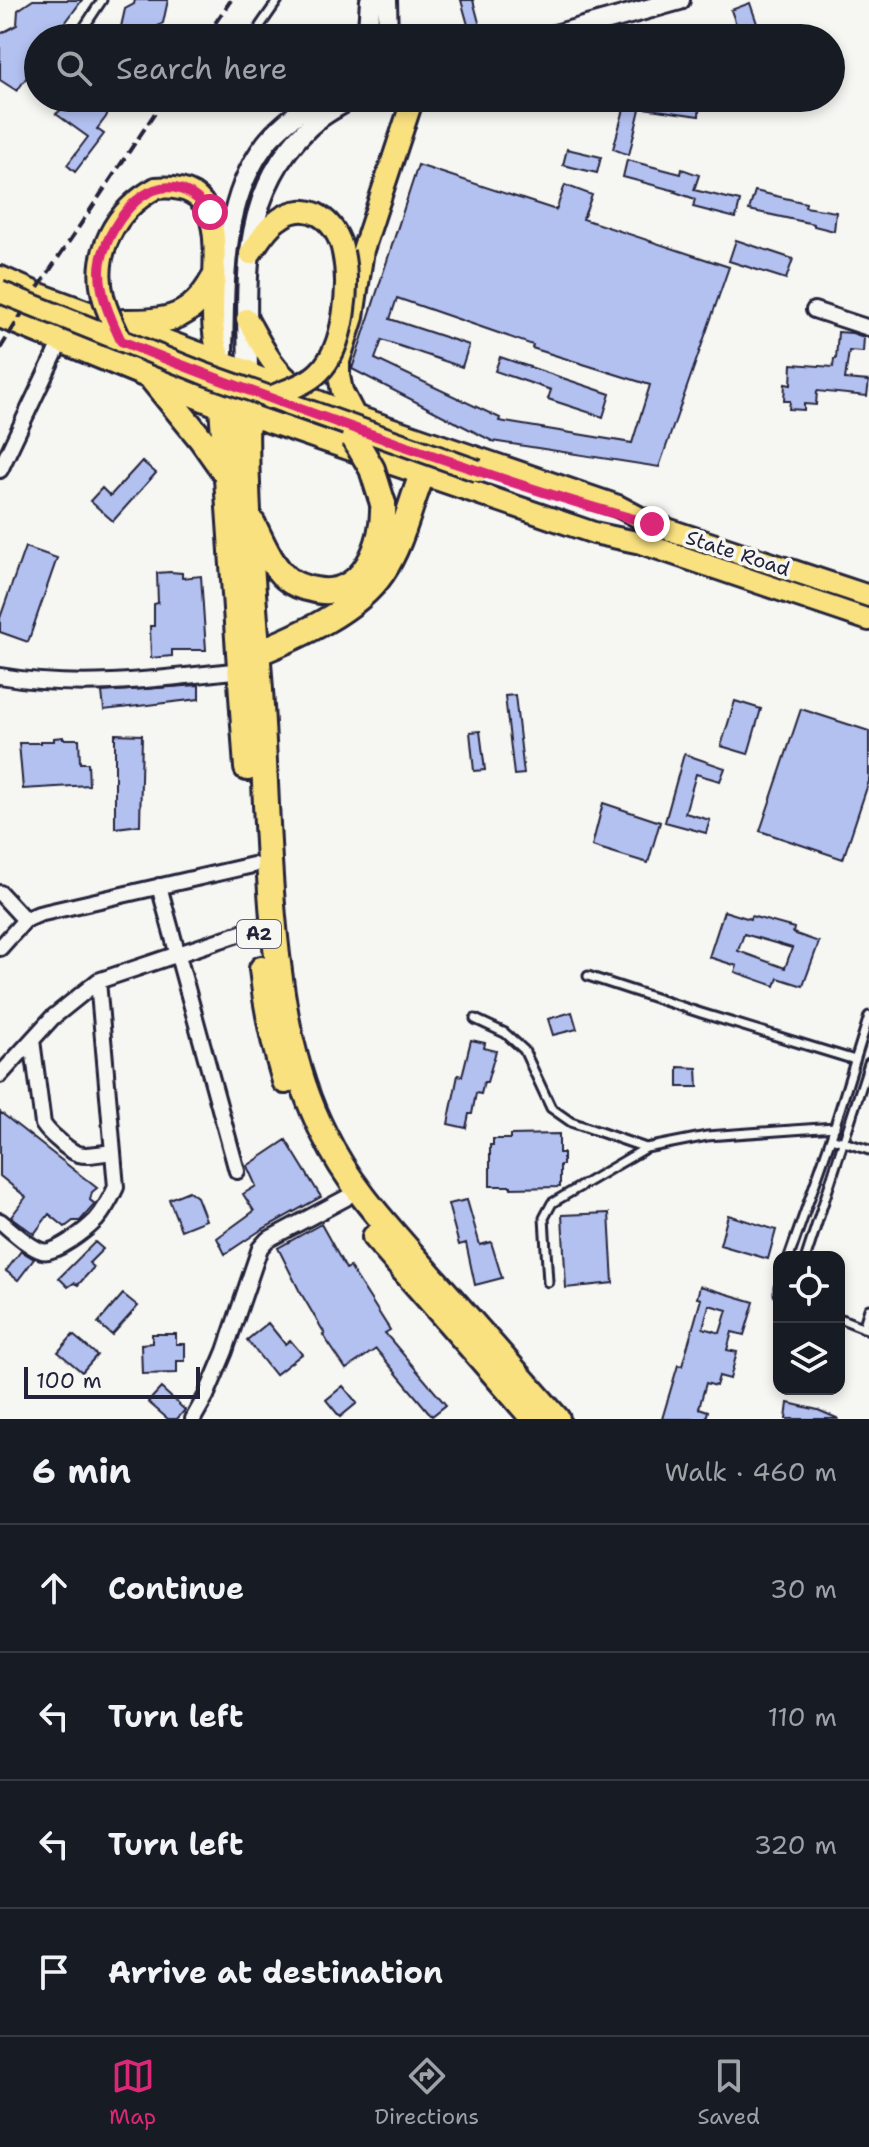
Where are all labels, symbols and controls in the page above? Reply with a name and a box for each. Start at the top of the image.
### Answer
search box [24,24,845,112]
icon: search [52,46,96,90]
text: Search here [116,48,287,89]
route start [192,194,228,230]
route end [634,506,670,542]
street label: State Road [683,524,794,582]
road number: A2 [237,920,281,948]
map controls [773,1251,845,1395]
button: locate [773,1251,845,1323]
button: layers [773,1323,845,1395]
scale bar [24,1363,200,1399]
text: 100 m [36,1366,102,1395]
text: 6 min [32,1448,131,1494]
text: Walk · 460 m [664,1454,837,1489]
icon: ahead [32,1566,76,1610]
text: Continue [108,1568,244,1609]
text: 30 m [770,1571,837,1606]
icon: left [32,1694,76,1738]
text: Turn left [108,1696,243,1737]
text: 110 m [767,1699,837,1734]
icon: left [32,1822,76,1866]
text: Turn left [108,1824,243,1865]
text: 320 m [754,1827,837,1862]
icon: arrive [32,1950,76,1994]
text: Arrive at destination [108,1952,443,1993]
tab: Map [109,2054,156,2131]
tab: Directions [374,2054,479,2131]
tab: Saved [697,2054,760,2131]

